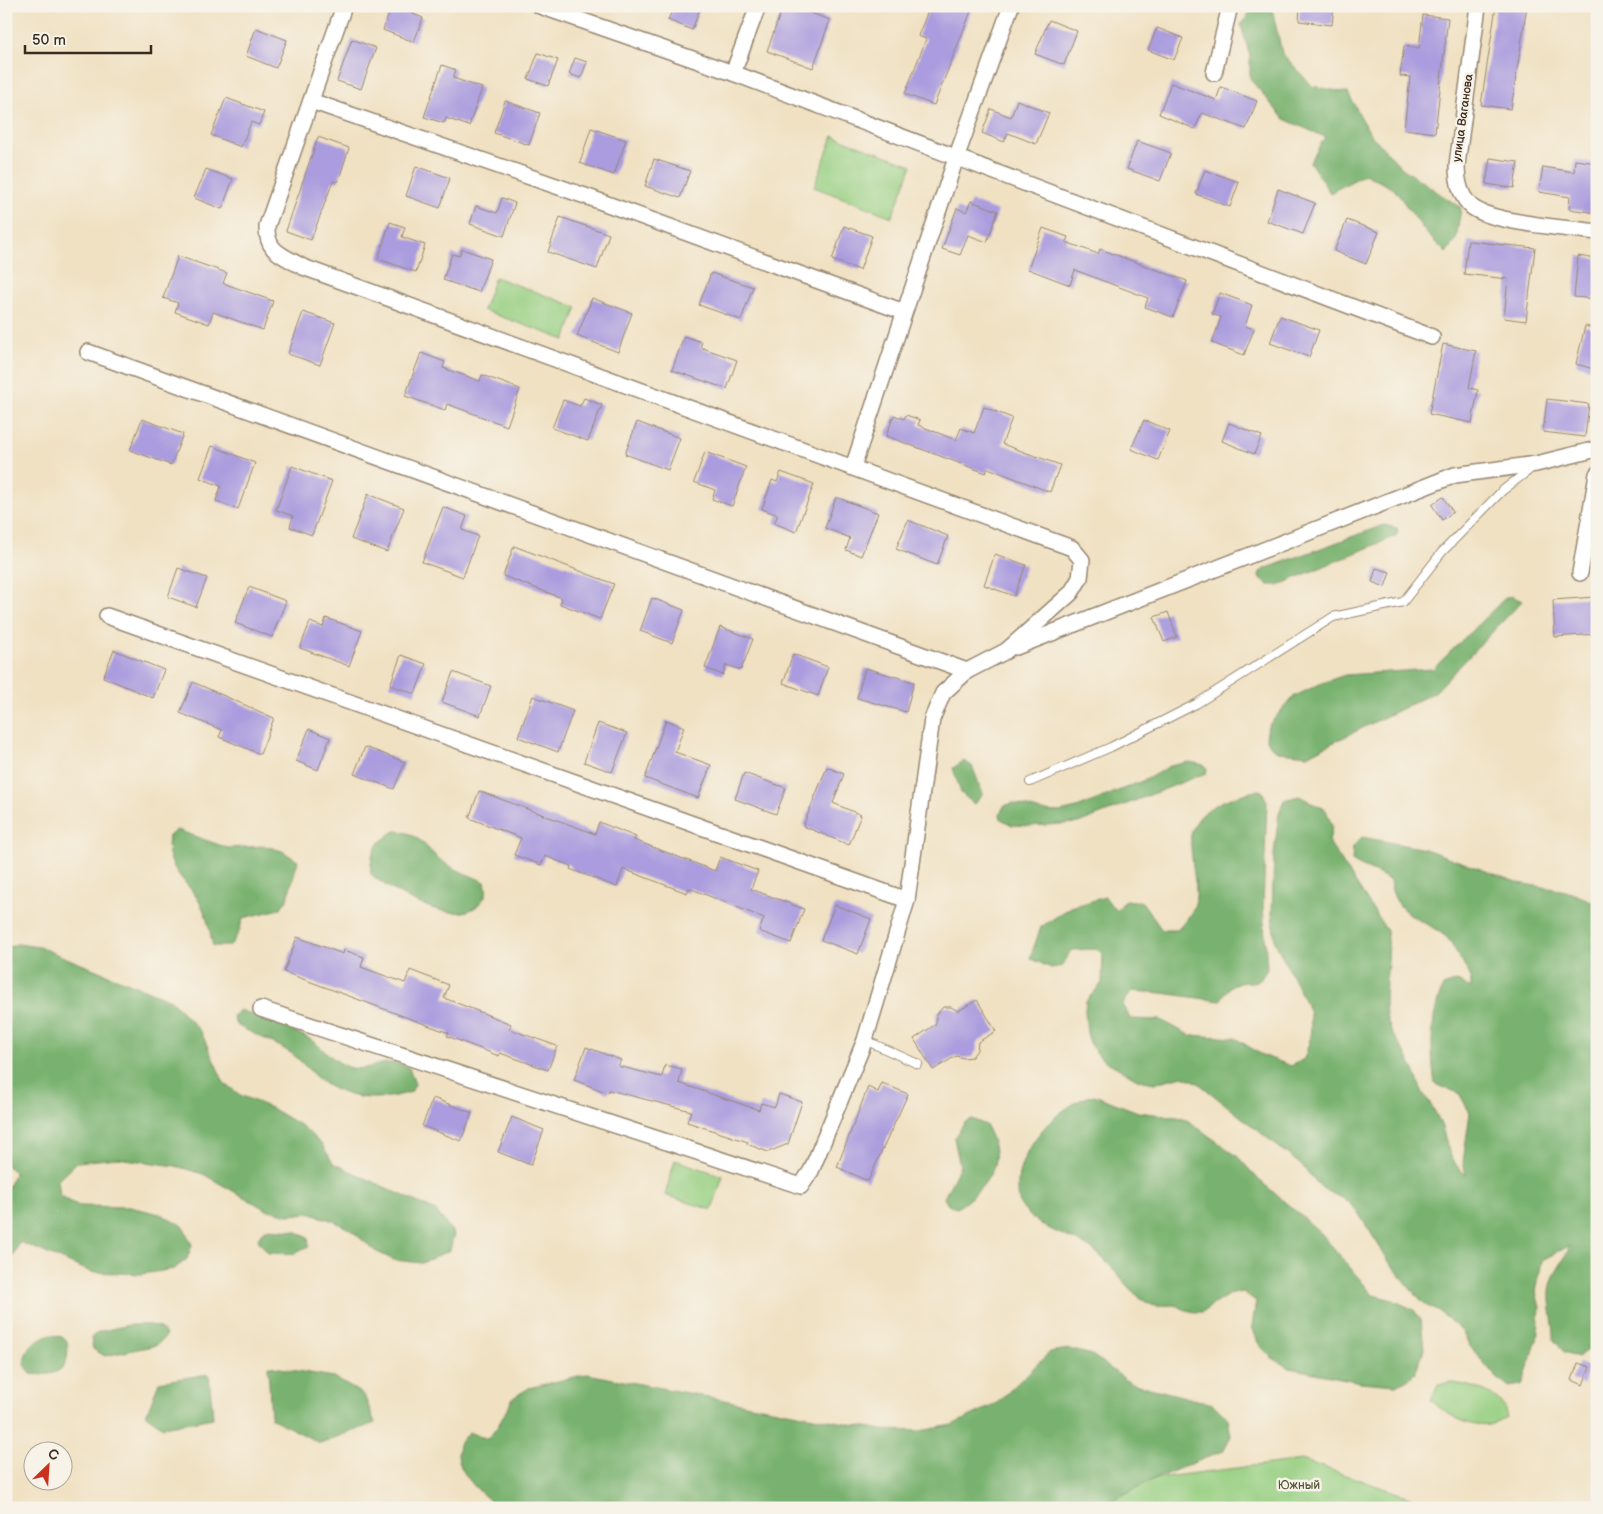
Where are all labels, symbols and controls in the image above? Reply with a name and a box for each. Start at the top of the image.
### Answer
scale bar [25,22,151,54]
text: 50 m [32,31,66,50]
street label: улица Ваганова [1449,73,1477,163]
north arrow [22,1442,72,1492]
text: С [45,1445,62,1465]
park label: Южный [1278,1478,1320,1493]

